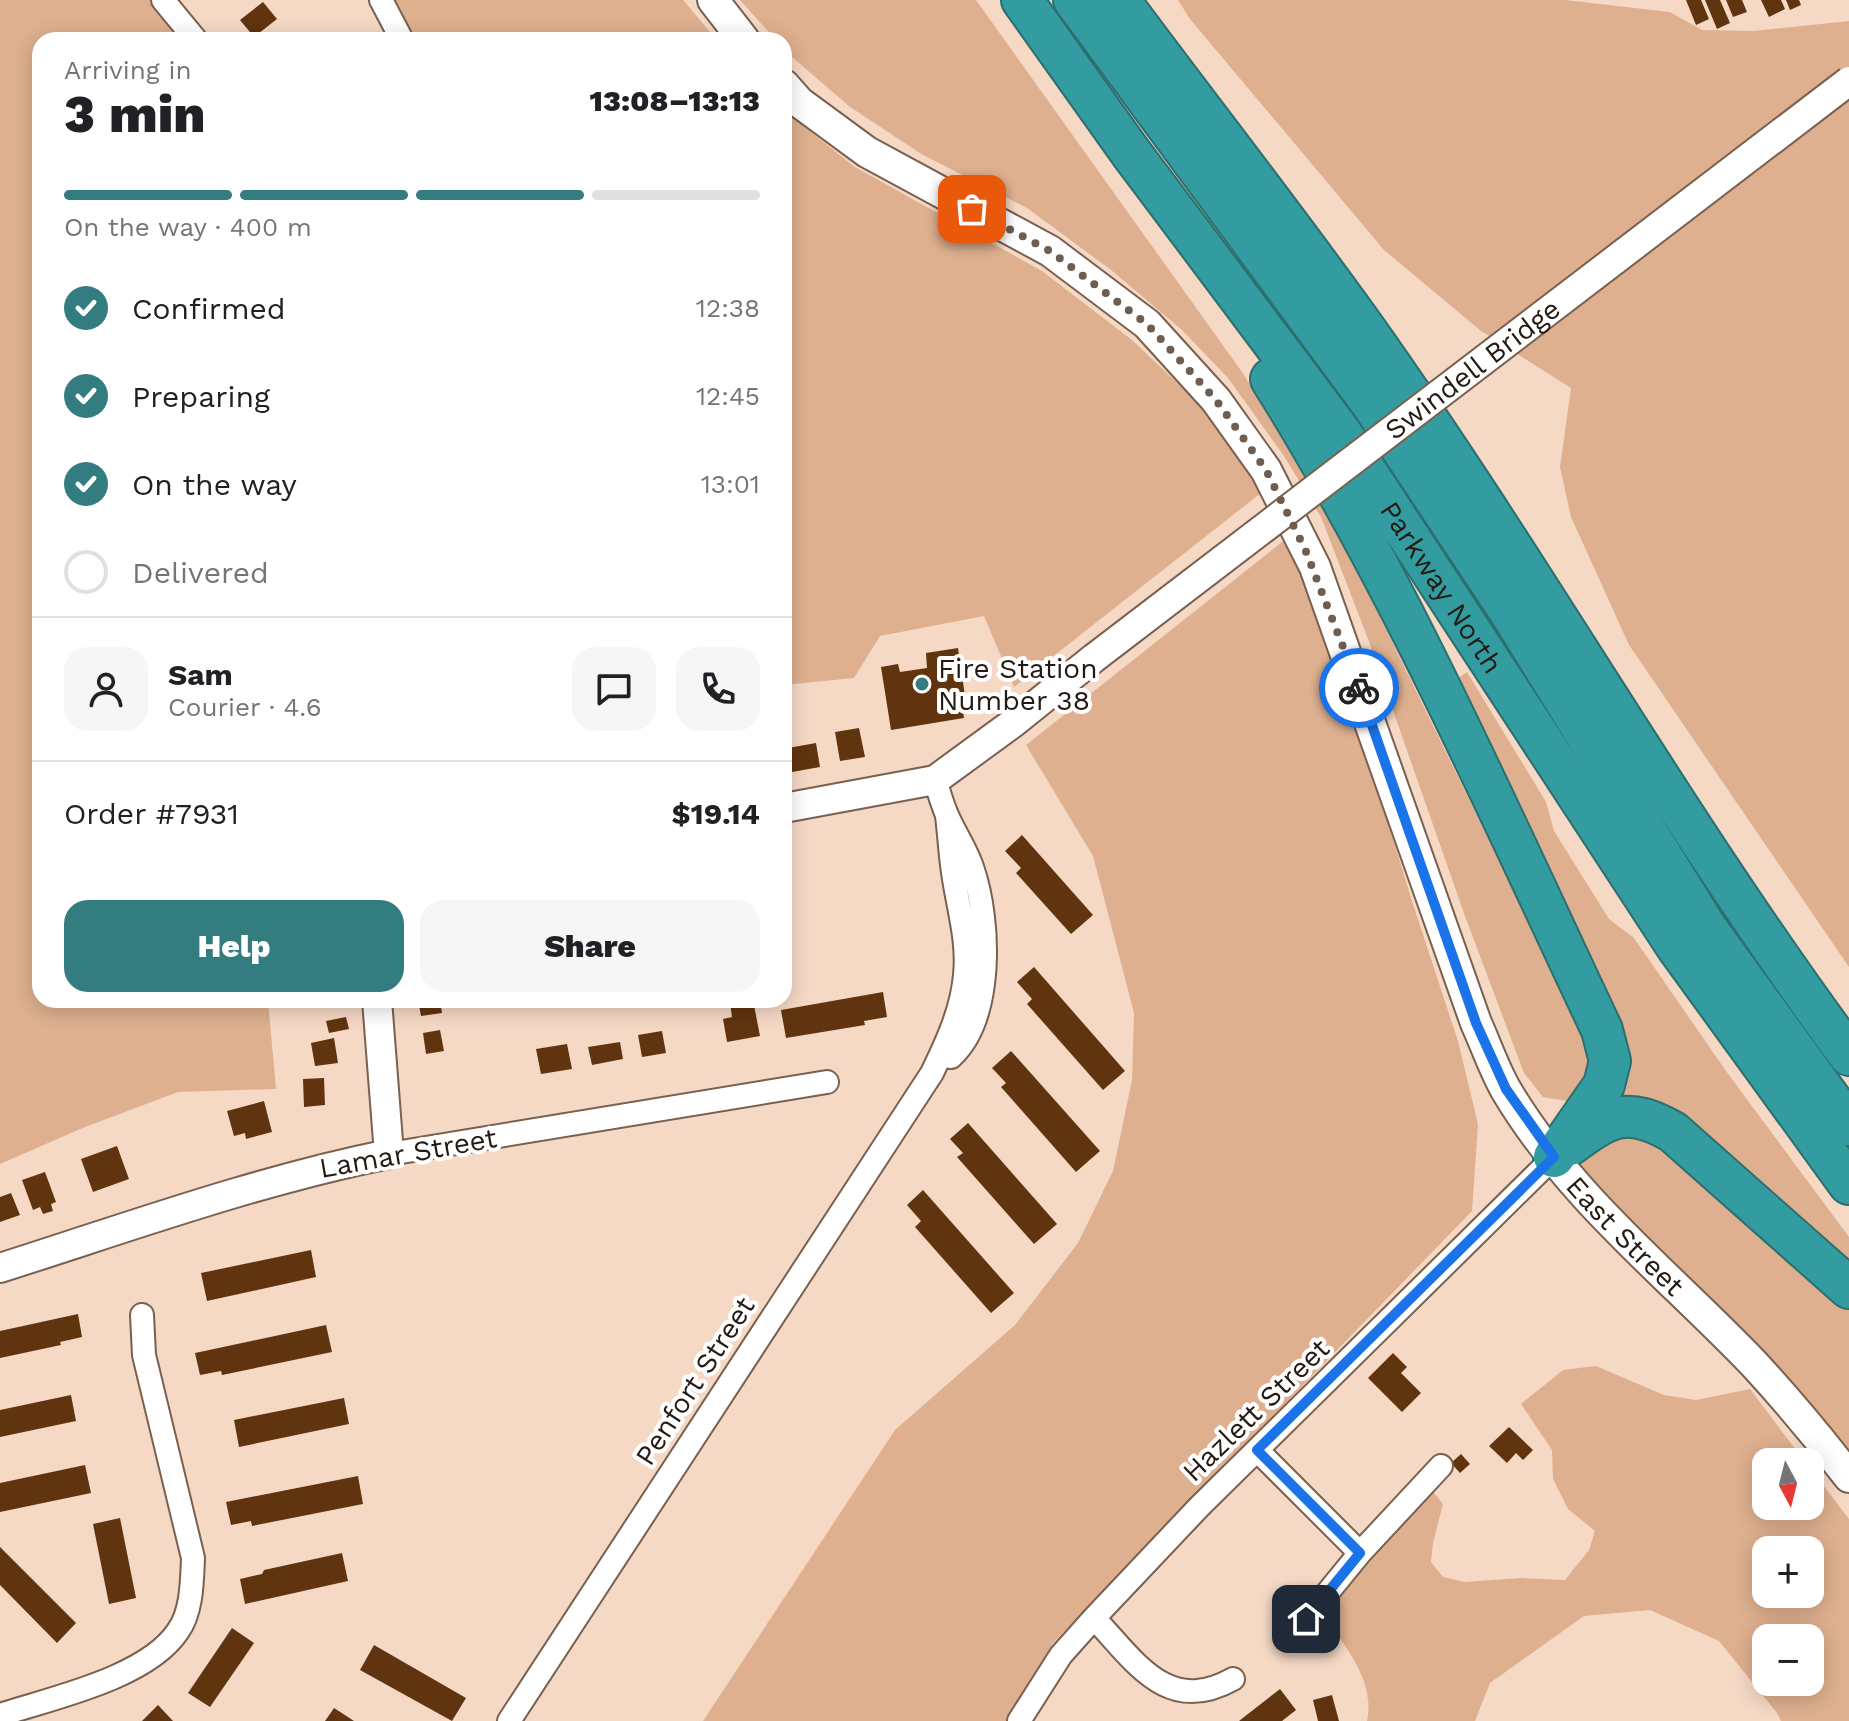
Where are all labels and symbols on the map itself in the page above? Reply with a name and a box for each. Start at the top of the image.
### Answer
pin [938,175,1006,243]
street label: Swindell Bridge [1378,292,1566,446]
street label: Parkway North [1374,495,1510,679]
courier [1319,648,1399,728]
place label: Fire Station Number 38 [938,652,1098,717]
marker: Fire Station Number 38 [913,675,931,693]
street label: Lamar Street [317,1121,500,1185]
street label: East Street [1560,1169,1691,1303]
street label: Penfort Street [628,1291,762,1471]
street label: Hazlett Street [1176,1332,1336,1488]
north arrow [1752,1448,1824,1520]
pin [1272,1585,1340,1653]

